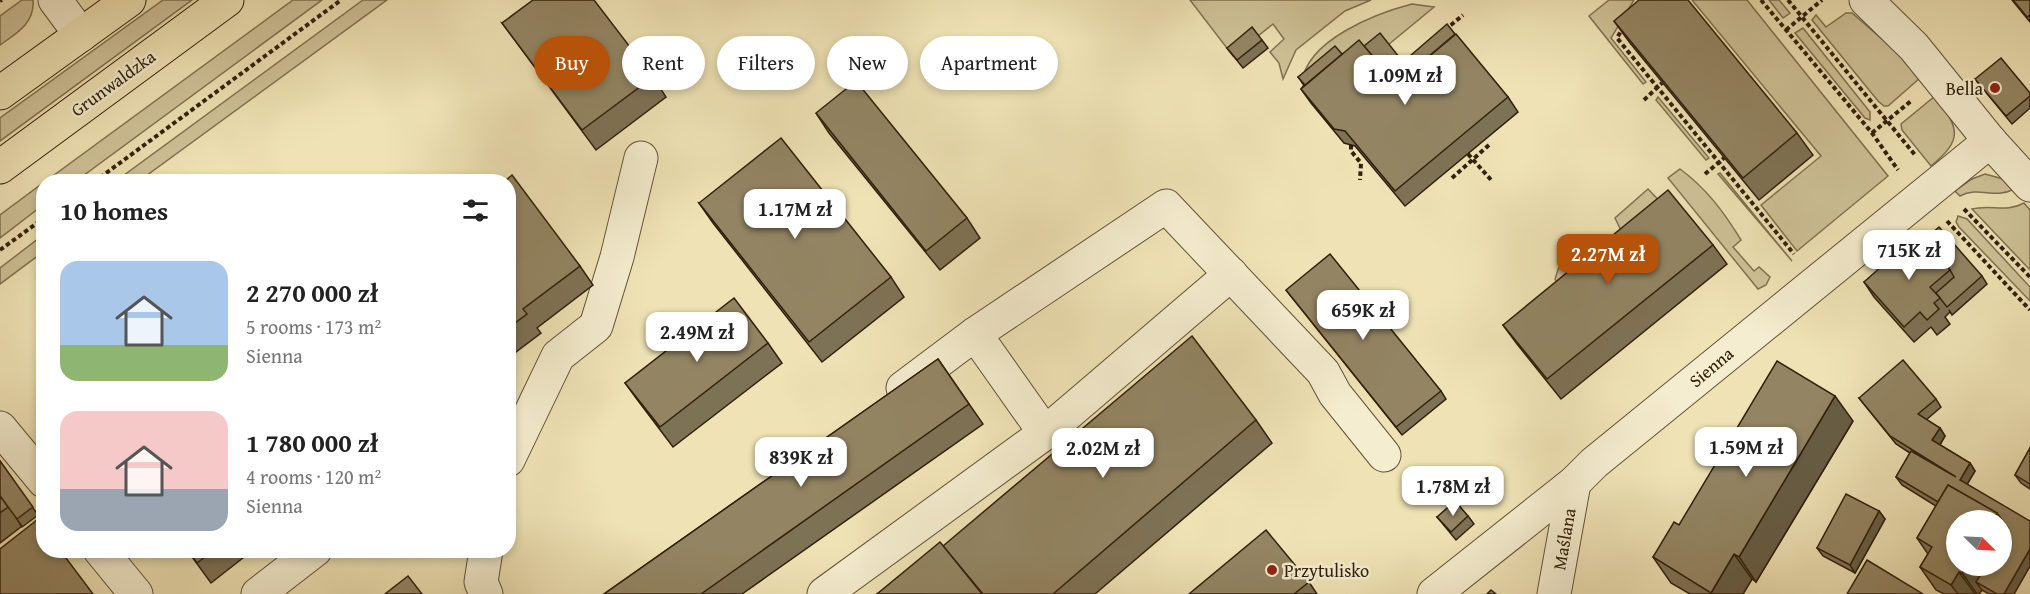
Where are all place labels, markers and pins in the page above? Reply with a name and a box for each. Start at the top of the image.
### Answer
pin: 1.09M zł [1343,55,1467,106]
place label: Bella [1946,75,1983,102]
marker: Bella [1988,81,2002,95]
pin: 1.17M zł [733,189,857,240]
pin: 715K zł [1854,230,1964,281]
pin: 2.27M zł [1546,234,1670,285]
pin: 659K zł [1308,290,1418,341]
pin: 2.49M zł [635,312,759,363]
pin: 1.59M zł [1684,427,1808,478]
pin: 2.02M zł [1041,428,1165,479]
pin: 839K zł [746,437,856,488]
pin: 1.78M zł [1391,466,1515,517]
place label: Przytulisko [1284,557,1369,584]
marker: Przytulisko [1265,563,1279,577]

